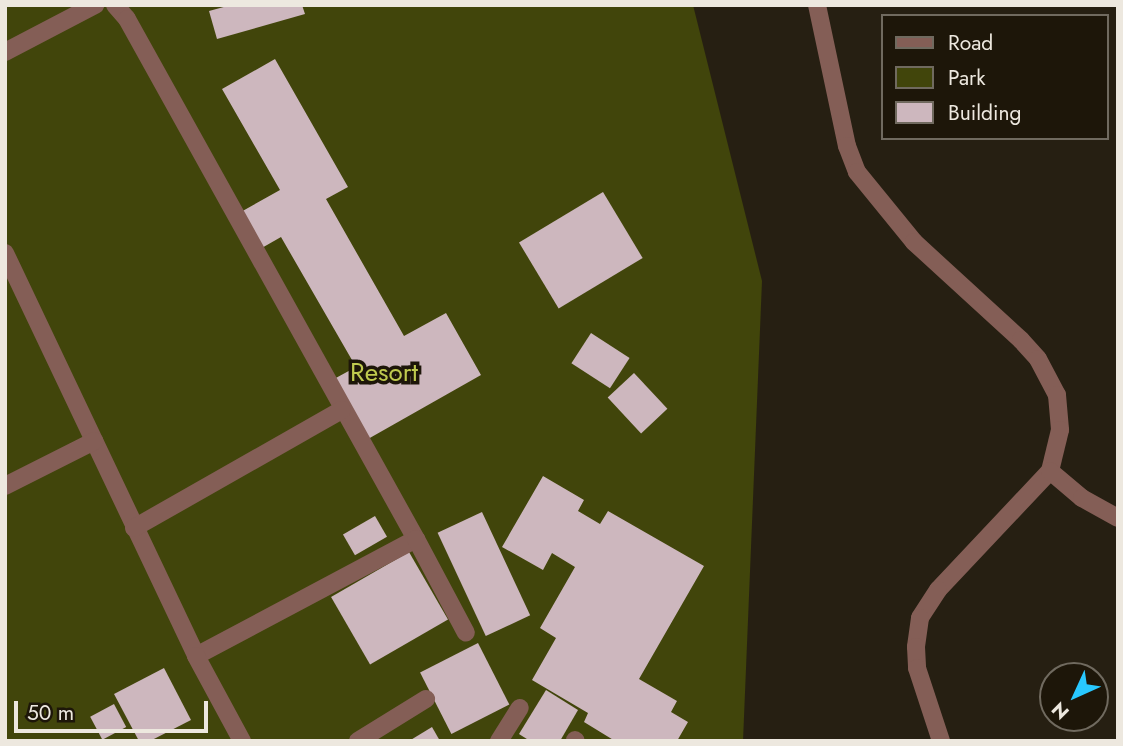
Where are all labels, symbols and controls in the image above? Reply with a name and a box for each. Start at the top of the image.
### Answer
legend [881,14,1109,140]
text: Road [948,28,993,58]
text: Park [948,63,985,93]
text: Building [948,98,1021,128]
park label: Resort [350,357,418,389]
north arrow [1039,662,1109,732]
scale bar [18,686,212,730]
text: N [1045,696,1075,726]
text: 50 m [27,698,74,728]

